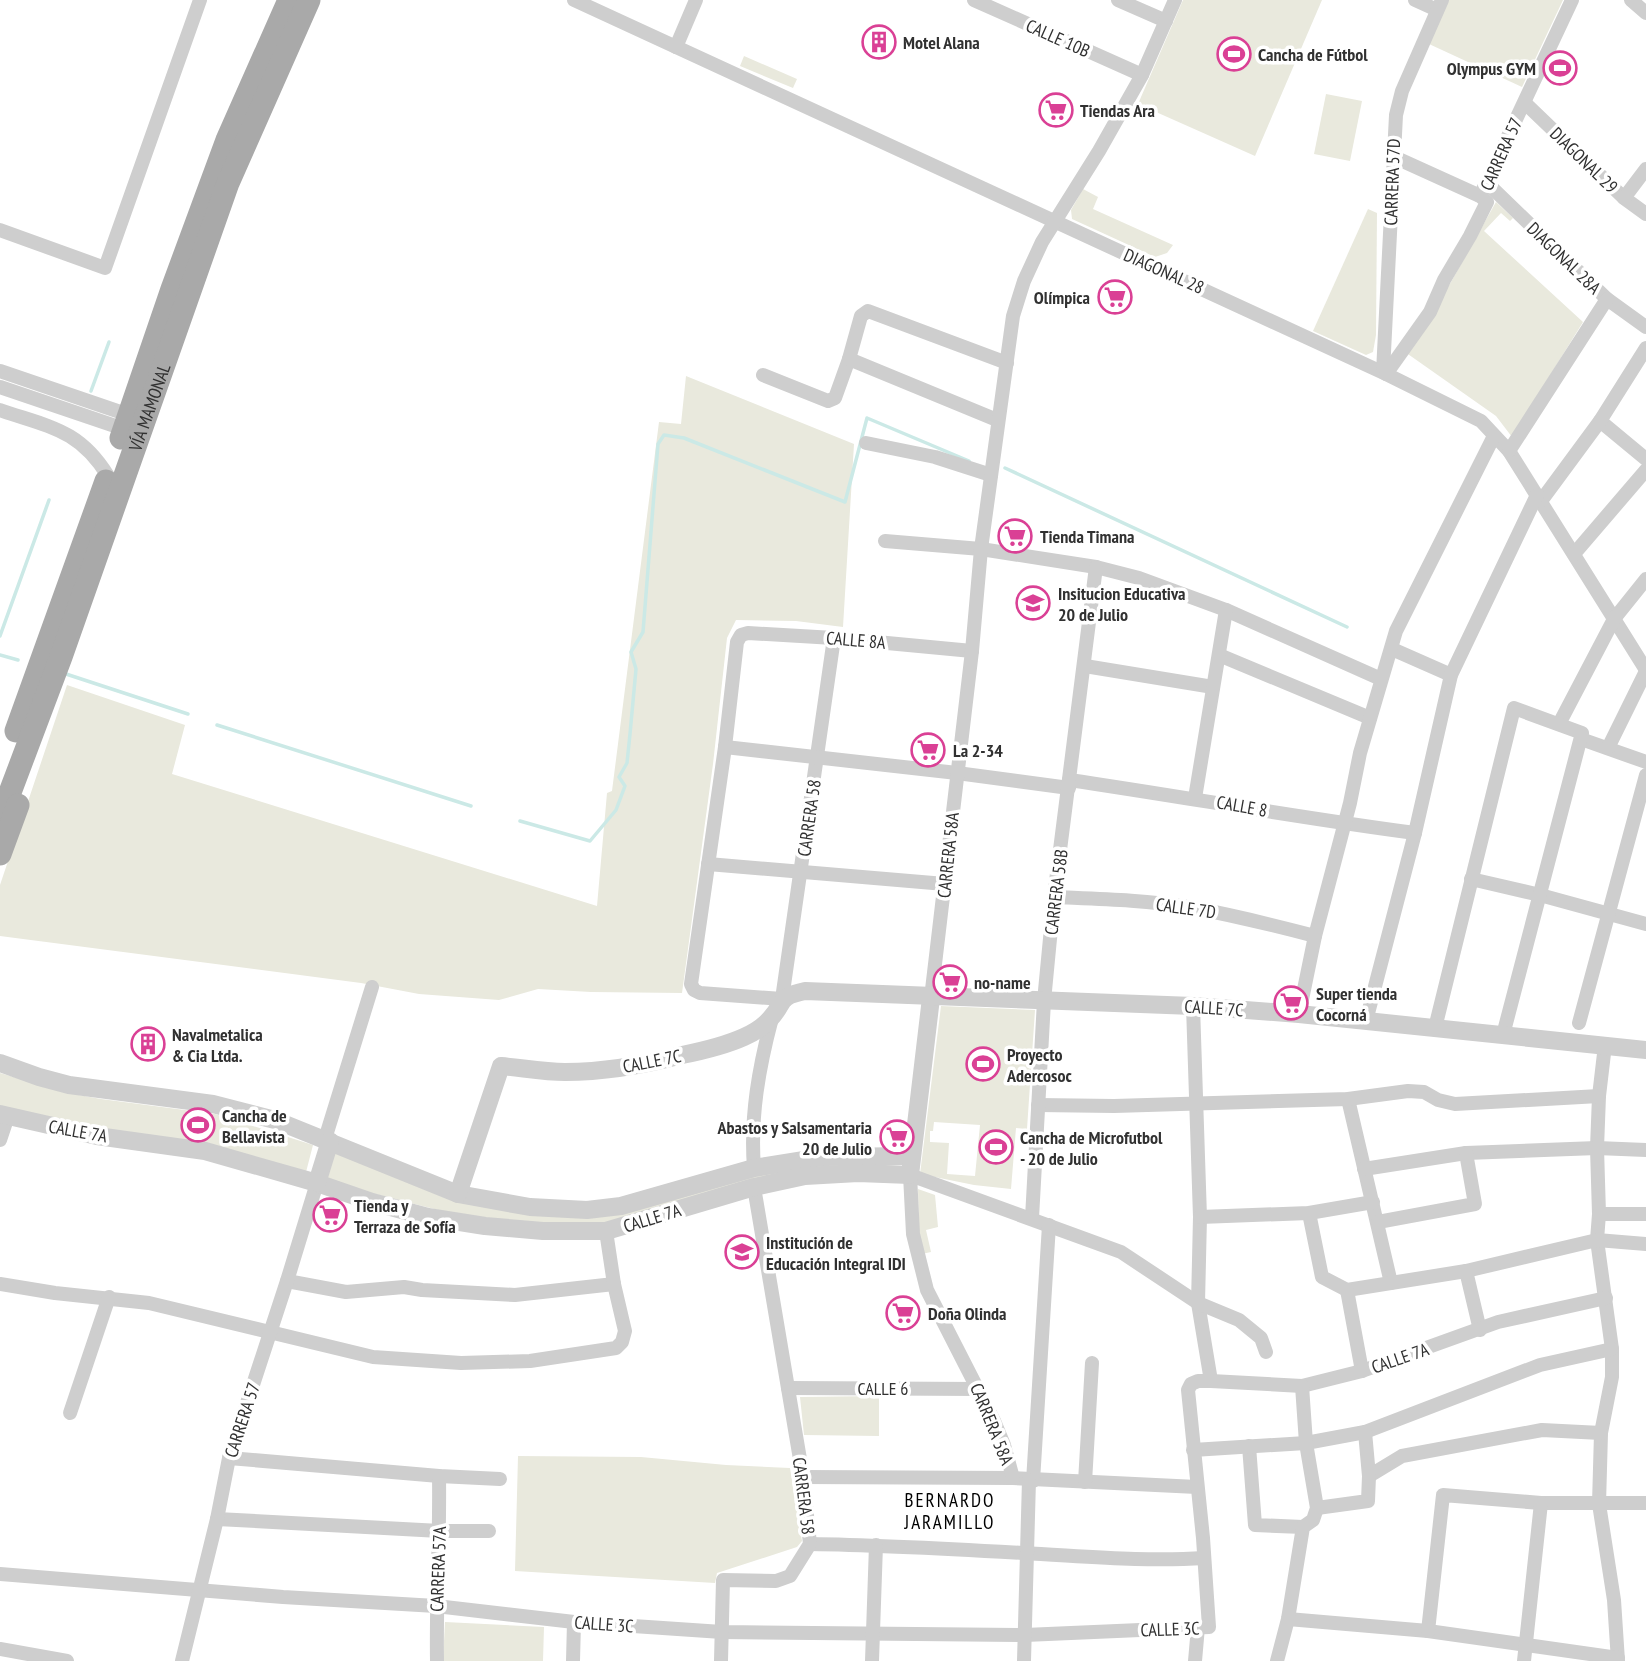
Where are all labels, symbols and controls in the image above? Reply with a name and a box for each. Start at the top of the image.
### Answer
street label: CALLE 10B [1023,14,1093,62]
building icon: Motel Alana [860,23,898,61]
place label: Motel Alana [903,31,980,54]
sports icon: Cancha de Fútbol [1215,35,1253,73]
place label: Cancha de Fútbol [1258,43,1368,66]
sports icon: Olympus GYM [1541,49,1579,87]
place label: Olympus GYM [1447,57,1536,80]
supermarket icon: Tiendas Ara [1037,91,1075,129]
place label: Tiendas Ara [1080,99,1155,122]
street label: CARRERA 57 [1475,114,1527,194]
street label: DIAGONAL 29 [1545,122,1623,198]
street label: CARRERA 57D [1379,138,1405,226]
street label: DIAGONAL 28A [1522,217,1606,299]
street label: DIAGONAL 28 [1120,243,1208,299]
supermarket icon: Olímpica [1096,278,1134,316]
place label: Olímpica [1034,286,1090,309]
street label: VÍA MAMONAL [123,360,175,455]
supermarket icon: Tienda Timana [996,517,1034,555]
place label: Tienda Timana [1040,525,1134,548]
place label: Insitucion Educativa 20 de Julio [1058,582,1186,626]
school or university icon: Insitucion Educativa 20 de Julio [1014,584,1052,622]
street label: CALLE 8A [825,626,887,654]
supermarket icon: La 2-34 [909,731,947,769]
place label: La 2-34 [953,739,1003,762]
street label: CARRERA 58 [792,778,826,858]
street label: CALLE 8 [1215,790,1269,822]
street label: CARRERA 58A [932,811,964,899]
street label: CARRERA 58B [1039,848,1073,936]
street label: CALLE 7D [1155,892,1217,924]
supermarket icon: no-name [931,963,969,1001]
place label: no-name [974,971,1031,994]
place label: Super tienda Cocorná [1316,982,1397,1026]
supermarket icon: Super tienda Cocorná [1272,984,1310,1022]
street label: CALLE 7C [1184,994,1244,1022]
place label: Navalmetalica & Cia Ltda. [172,1023,263,1067]
building icon: Navalmetalica & Cia Ltda. [129,1025,167,1063]
place label: Proyecto Adercosoc [1006,1043,1072,1087]
street label: CALLE 7C [621,1044,683,1078]
sports icon: Proyecto Adercosoc [964,1045,1002,1083]
place label: Cancha de Bellavista [222,1104,287,1148]
sports icon: Cancha de Bellavista [179,1106,217,1144]
street label: CALLE 7A [47,1115,110,1148]
place label: Abastos y Salsamentaria 20 de Julio [716,1116,872,1160]
supermarket icon: Abastos y Salsamentaria 20 de Julio [878,1118,916,1156]
place label: Cancha de Microfutbol - 20 de Julio [1020,1126,1163,1170]
sports icon: Cancha de Microfutbol - 20 de Julio [977,1128,1015,1166]
place label: Tienda y Terraza de Sofía [354,1194,456,1238]
supermarket icon: Tienda y Terraza de Sofía [311,1196,349,1234]
street label: CALLE 7A [620,1198,684,1238]
place label: Institución de Educación Integral IDI [766,1231,906,1275]
school or university icon: Institución de Educación Integral IDI [723,1233,761,1271]
supermarket icon: Doña Olinda [884,1294,922,1332]
place label: Doña Olinda [928,1302,1007,1325]
street label: CALLE 7A [1368,1337,1432,1378]
street label: CALLE 6 [858,1377,908,1400]
street label: CARRERA 57 [219,1380,265,1460]
street label: CARRERA 58A [965,1380,1019,1469]
street label: CARRERA 58 [788,1456,820,1536]
district label: BERNARDO JARAMILLO [904,1488,995,1534]
street label: CARRERA 57A [425,1525,451,1612]
street label: CALLE 3C [574,1610,634,1638]
street label: CALLE 3C [1140,1616,1200,1642]

